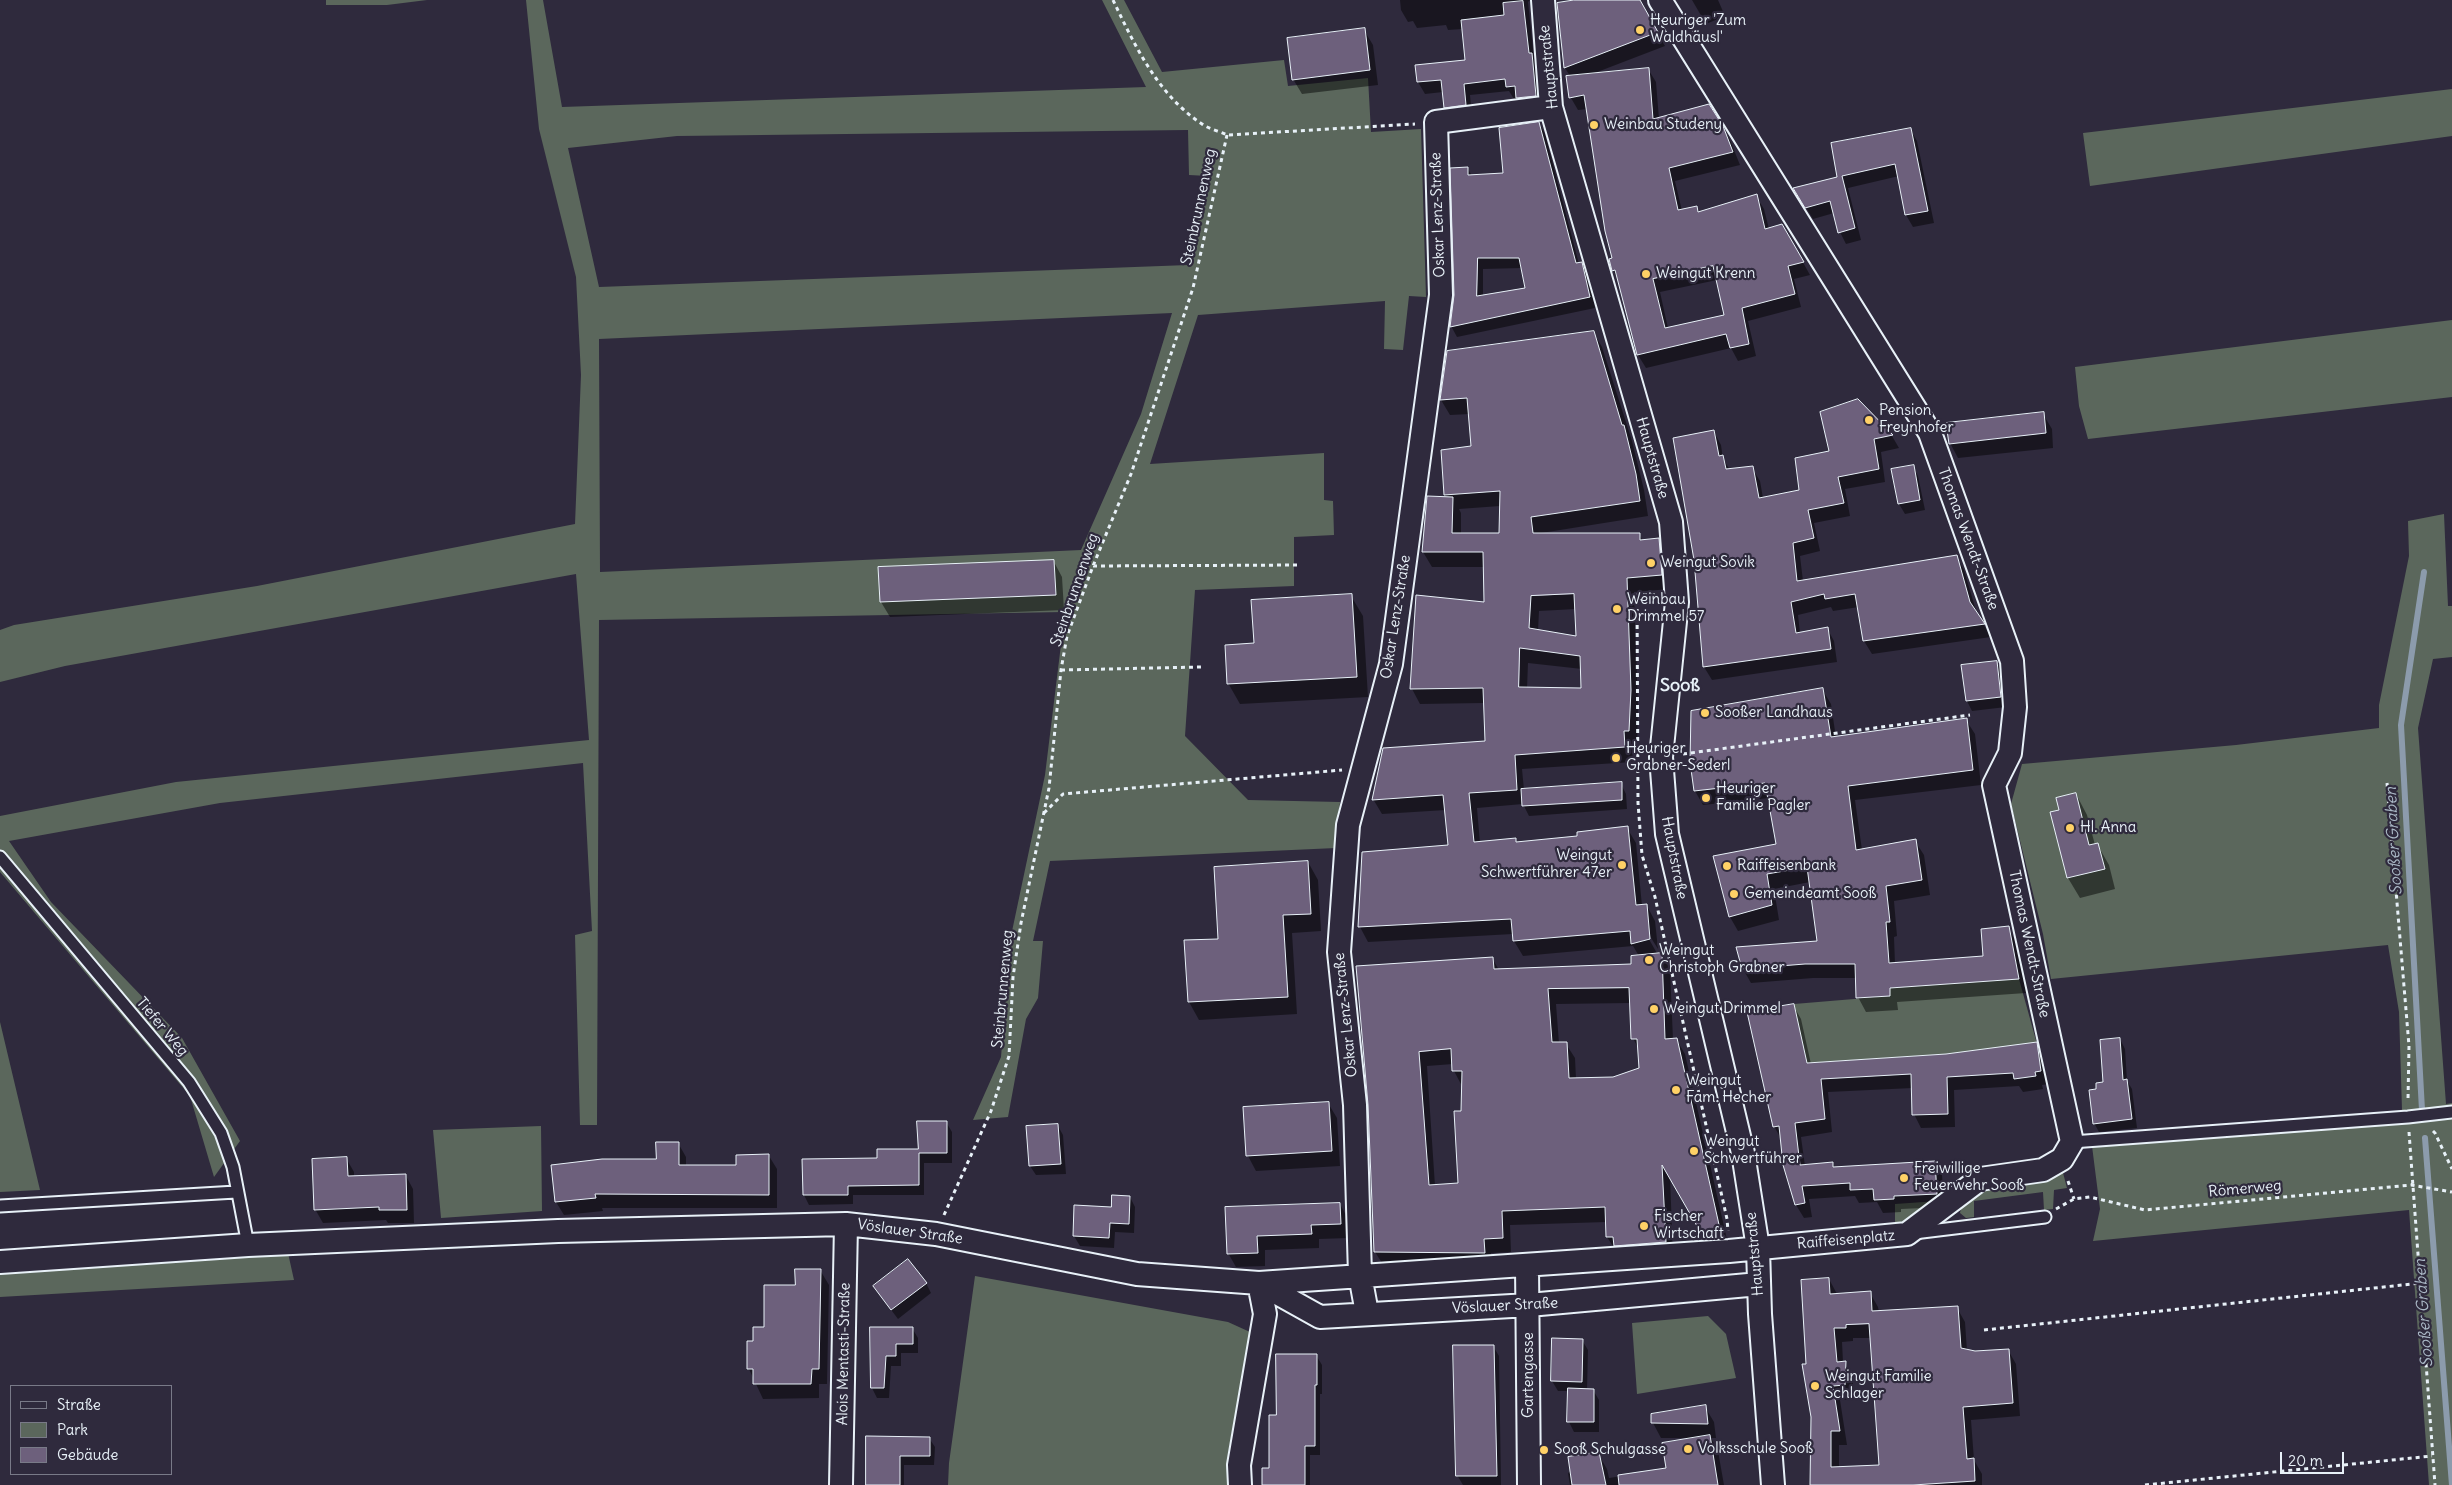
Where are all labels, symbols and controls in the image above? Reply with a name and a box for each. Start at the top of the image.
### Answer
place label: Heuriger 'Zum Waldhäusl' [1650,12,1746,47]
street label: Hauptstraße [1536,24,1562,110]
marker: Heuriger 'Zum Waldhäusl' [1634,24,1646,36]
place label: Weinbau Studeny [1604,116,1722,134]
marker: Weinbau Studeny [1588,119,1600,131]
street label: Steinbrunnenweg [1178,147,1220,267]
street label: Oskar Lenz-Straße [1427,152,1449,278]
place label: Weingut Krenn [1656,265,1755,283]
marker: Weingut Krenn [1640,268,1652,280]
place label: Pension Freynhofer [1879,402,1954,437]
marker: Pension Freynhofer [1863,414,1875,426]
street label: Hauptstraße [1632,415,1672,501]
street label: Thomas Wendt-Straße [1934,465,2002,613]
street label: Steinbrunnenweg [1047,531,1103,649]
street label: Oskar Lenz-Straße [1377,554,1415,680]
place label: Weingut Sovik [1661,554,1755,572]
marker: Weingut Sovik [1645,557,1657,569]
place label: Weinbau Drimmel 57 [1627,591,1704,626]
marker: Weinbau Drimmel 57 [1611,603,1623,615]
district label: Sooß [1660,675,1700,697]
place label: Sooßer Landhaus [1715,704,1833,722]
marker: Sooßer Landhaus [1699,707,1711,719]
place label: Heuriger Grabner-Sederl [1626,740,1730,775]
marker: Heuriger Grabner-Sederl [1610,752,1622,764]
place label: Heuriger Familie Pagler [1716,780,1810,815]
water label: Sooßer Graben [2382,786,2406,896]
marker: Heuriger Familie Pagler [1700,792,1712,804]
street label: Hauptstraße [1657,815,1691,901]
place label: Hl. Anna [2080,819,2136,837]
marker: Hl. Anna [2064,822,2076,834]
place label: Weingut Schwertführer 47er [1481,847,1612,882]
place label: Raiffeisenbank [1737,857,1836,875]
marker: Weingut Schwertführer 47er [1616,859,1628,871]
marker: Raiffeisenbank [1721,860,1733,872]
street label: Thomas Wendt-Straße [2005,869,2053,1019]
place label: Gemeindeamt Sooß [1744,885,1877,903]
marker: Gemeindeamt Sooß [1728,888,1740,900]
street label: Steinbrunnenweg [989,929,1017,1049]
place label: Weingut Christoph Grabner [1659,942,1785,977]
street label: Oskar Lenz-Straße [1331,952,1361,1078]
marker: Weingut Christoph Grabner [1643,954,1655,966]
street label: Tiefer Weg [132,994,192,1060]
place label: Weingut Drimmel [1664,1000,1781,1018]
marker: Weingut Drimmel [1648,1003,1660,1015]
place label: Weingut Fam. Hecher [1686,1072,1771,1107]
marker: Weingut Fam. Hecher [1670,1084,1682,1096]
place label: Weingut Schwertführer [1704,1133,1802,1168]
marker: Weingut Schwertführer [1688,1145,1700,1157]
place label: Freiwillige Feuerwehr Sooß [1914,1160,2024,1195]
marker: Freiwillige Feuerwehr Sooß [1898,1172,1910,1184]
street label: Römerweg [2208,1177,2282,1201]
place label: Fischer Wirtschaft [1654,1208,1724,1243]
street label: Hauptstraße [1742,1211,1768,1297]
street label: Vöslauer Straße [856,1216,964,1248]
marker: Fischer Wirtschaft [1638,1220,1650,1232]
street label: Raiffeisenplatz [1796,1227,1896,1253]
water label: Sooßer Graben [2411,1258,2437,1368]
street label: Alois Mentasti-Straße [834,1283,854,1425]
street label: Vöslauer Straße [1451,1294,1559,1318]
street label: Gartengasse [1520,1332,1538,1418]
place label: Weingut Familie Schlager [1825,1368,1932,1403]
marker: Weingut Familie Schlager [1809,1380,1821,1392]
legend [10,1385,172,1475]
text: Straße [57,1395,101,1414]
text: Park [57,1420,88,1439]
place label: Volksschule Sooß [1698,1440,1813,1458]
place label: Sooß Schulgasse [1554,1441,1666,1459]
scale bar [2282,1442,2346,1474]
marker: Volksschule Sooß [1682,1443,1694,1455]
marker: Sooß Schulgasse [1538,1444,1550,1456]
text: Gebäude [57,1445,118,1464]
text: 20 m [2288,1451,2323,1470]

